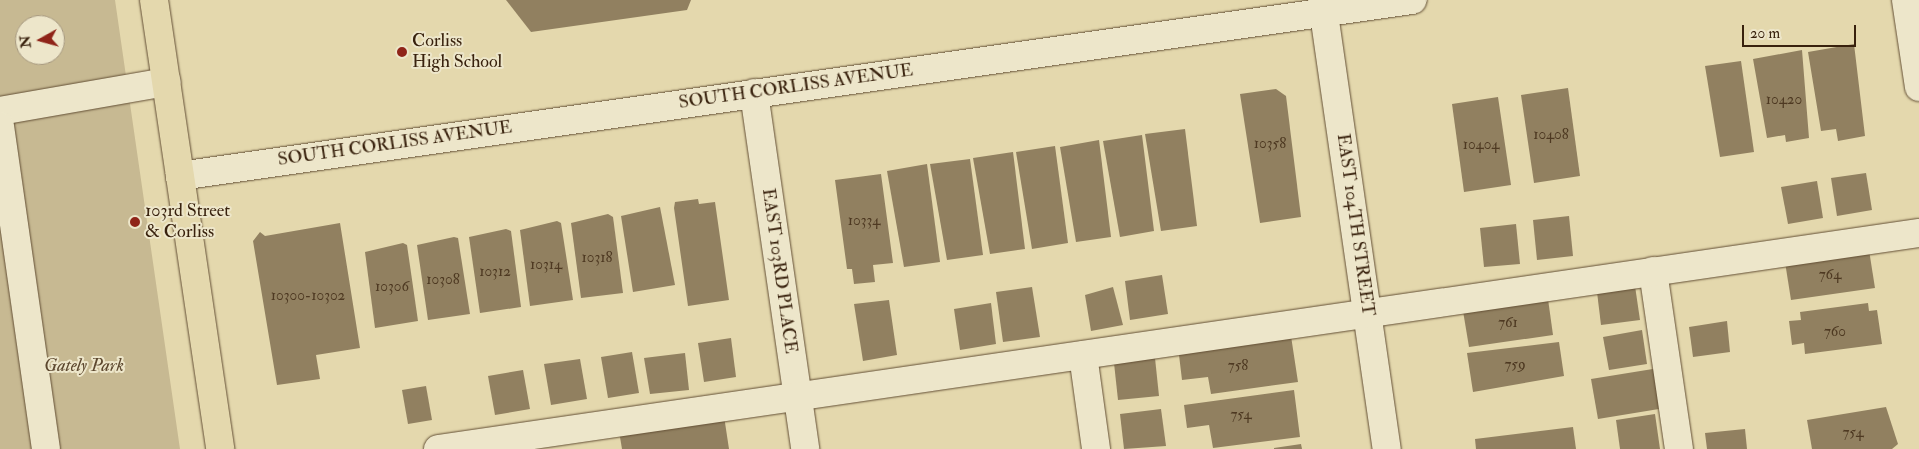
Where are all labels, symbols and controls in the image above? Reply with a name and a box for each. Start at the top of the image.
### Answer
north arrow [15,15,65,65]
scale bar [1744,15,1858,47]
text: 20 m [1750,24,1780,43]
place label: Corliss High School [412,31,502,74]
text: N [16,35,35,49]
marker: Corliss High School [396,46,408,58]
street label: SOUTH CORLISS AVENUE [677,60,915,114]
house number: 10420 [1766,91,1802,109]
street label: SOUTH CORLISS AVENUE [276,117,514,171]
house number: 10408 [1533,126,1569,144]
street label: EAST 104TH STREET [1331,132,1379,318]
house number: 10358 [1254,135,1286,153]
house number: 10404 [1463,136,1499,154]
street label: EAST 103RD PLACE [757,187,801,355]
place label: 103rd Street & Corliss [145,201,230,243]
house number: 10334 [848,212,880,230]
marker: 103rd Street & Corliss [129,216,141,228]
house number: 10318 [581,249,613,267]
house number: 10314 [530,256,562,274]
house number: 10312 [479,263,511,281]
house number: 764 [1819,266,1841,284]
house number: 10308 [426,271,460,289]
house number: 10306 [375,278,409,296]
house number: 10300-10302 [271,287,345,305]
house number: 761 [1498,314,1518,332]
house number: 760 [1824,323,1846,341]
park label: Gately Park [44,355,124,377]
house number: 759 [1504,356,1526,374]
house number: 758 [1228,357,1248,375]
house number: 754 [1230,406,1252,424]
house number: 754 [1842,424,1864,442]

